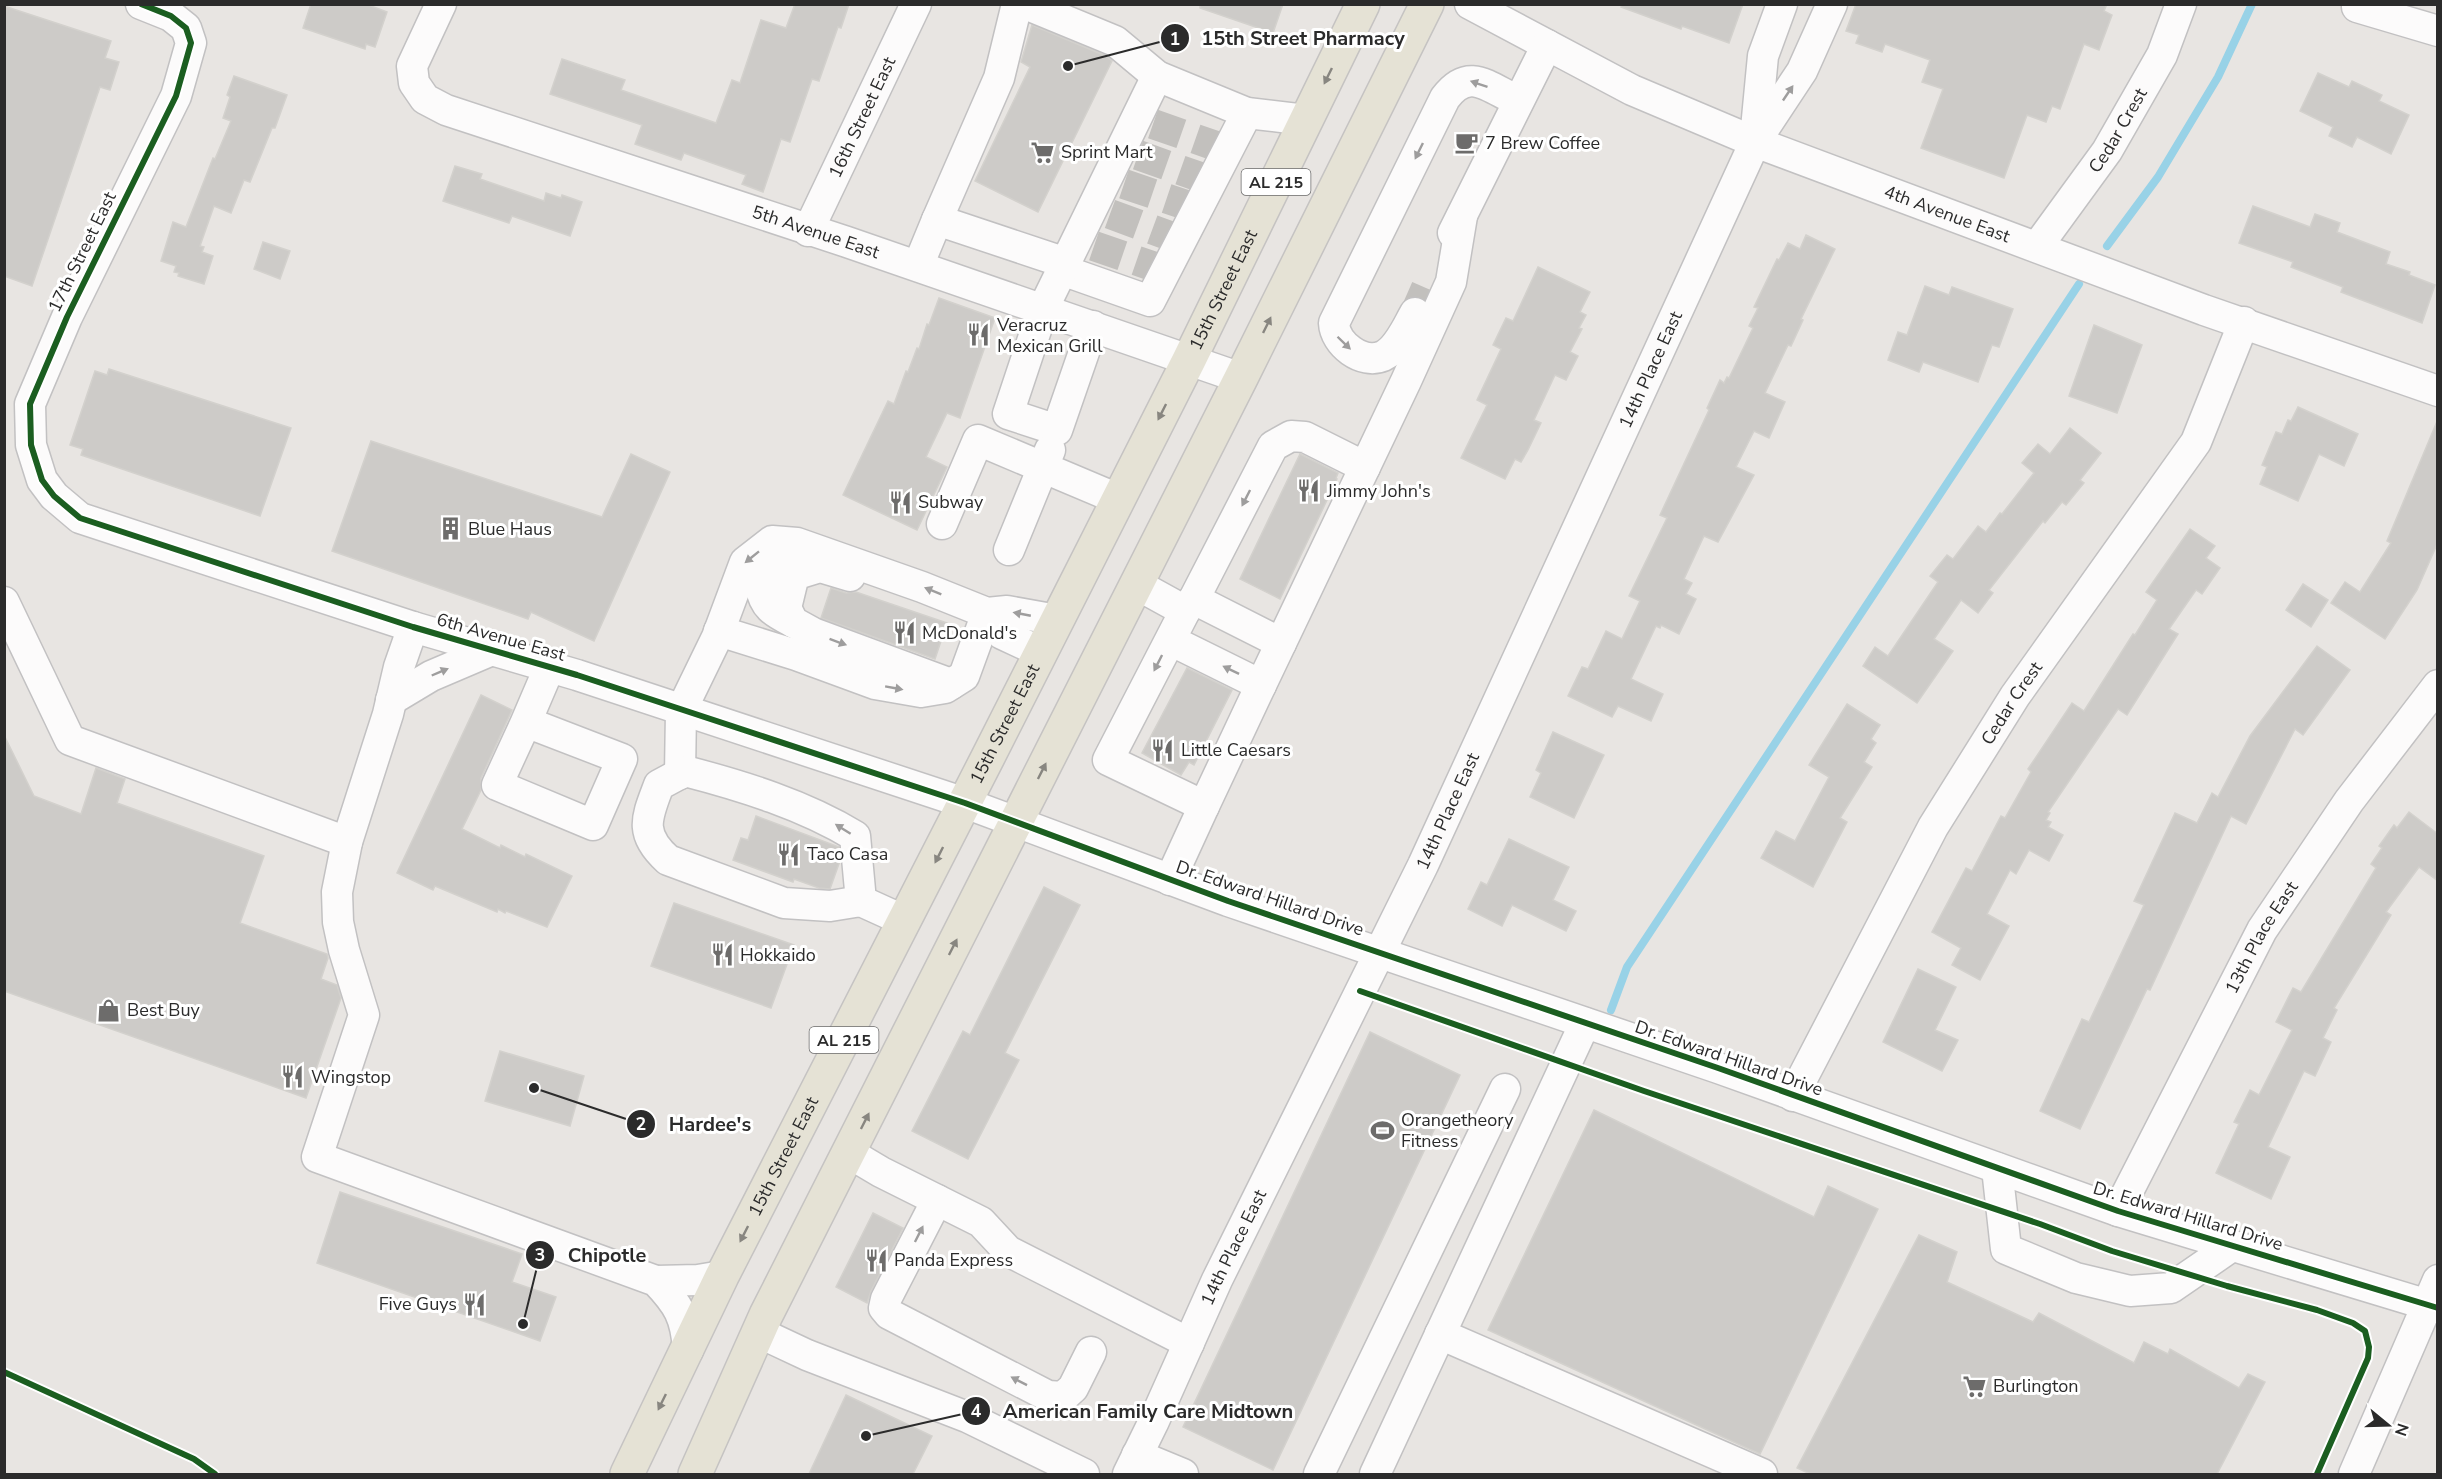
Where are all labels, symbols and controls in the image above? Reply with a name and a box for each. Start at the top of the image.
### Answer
callout: 15th Street Pharmacy [1160,19,1417,57]
text: 15th Street Pharmacy [1201,25,1405,52]
text: 1 [1170,27,1180,51]
street label: 16th Street East [823,52,901,182]
one-way arrow [1323,67,1333,84]
one-way arrow [1470,79,1488,88]
street label: Cedar Crest [2083,83,2153,178]
one-way arrow [1782,85,1793,102]
cafe icon: 7 Brew Coffee [1454,130,1480,156]
place label: 7 Brew Coffee [1485,131,1600,155]
supermarket icon: Sprint Mart [1030,139,1056,165]
place label: Sprint Mart [1061,140,1153,164]
one-way arrow [1414,142,1424,159]
road number: AL 215 [1242,169,1310,195]
street label: 4th Avenue East [1881,179,2014,249]
street label: 17th Street East [42,187,122,316]
street label: 5th Avenue East [749,200,883,265]
street label: 15th Street East [1184,225,1263,354]
street label: 14th Place East [1613,307,1688,432]
place label: Veracruz Mexican Grill [996,313,1103,358]
one-way arrow [1262,317,1272,334]
restaurant icon: Veracruz Mexican Grill [966,322,992,348]
one-way arrow [1337,336,1352,350]
one-way arrow [1157,404,1167,421]
restaurant icon: Jimmy John's [1296,478,1322,504]
place label: Jimmy John's [1326,479,1431,503]
restaurant icon: Subway [887,489,913,515]
place label: Subway [918,490,984,514]
one-way arrow [1241,490,1251,507]
building icon: Blue Haus [437,516,463,542]
place label: Blue Haus [468,517,552,541]
one-way arrow [745,550,760,563]
one-way arrow [924,586,942,595]
street label: 6th Avenue East [434,607,569,667]
one-way arrow [1013,609,1032,618]
restaurant icon: McDonald's [891,620,917,646]
place label: McDonald's [922,621,1017,645]
one-way arrow [829,638,847,648]
one-way arrow [1153,654,1163,671]
street label: Cedar Crest [1975,656,2048,749]
street label: 15th Street East [964,659,1046,788]
one-way arrow [1222,665,1239,675]
one-way arrow [431,667,449,676]
one-way arrow [885,683,904,692]
restaurant icon: Little Caesars [1150,737,1176,763]
place label: Little Caesars [1181,738,1291,762]
street label: 14th Place East [1410,748,1485,874]
one-way arrow [1037,762,1047,779]
one-way arrow [835,823,851,834]
restaurant icon: Taco Casa [776,841,802,867]
place label: Taco Casa [807,842,888,866]
one-way arrow [934,846,944,864]
street label: Dr. Edward Hillard Drive [1173,855,1367,941]
street label: 13th Place East [2219,876,2304,998]
one-way arrow [948,938,958,955]
restaurant icon: Hokkaido [709,942,735,968]
place label: Hokkaido [740,943,816,967]
shop icon: Best Buy [96,997,122,1023]
place label: Best Buy [127,998,201,1022]
street label: Dr. Edward Hillard Drive [1632,1015,1826,1101]
road number: AL 215 [810,1027,878,1053]
restaurant icon: Wingstop [280,1064,306,1090]
place label: Wingstop [311,1065,391,1089]
street label: 15th Street East [743,1092,824,1220]
callout: Hardee's [626,1105,763,1143]
place label: Orangetheory Fitness [1401,1108,1514,1153]
text: Hardee's [669,1111,751,1138]
text: 2 [636,1112,646,1136]
one-way arrow [860,1112,870,1129]
sports icon: Orangetheory Fitness [1370,1117,1396,1143]
street label: Dr. Edward Hillard Drive [2090,1176,2286,1256]
street label: 14th Place East [1195,1185,1272,1309]
one-way arrow [914,1225,924,1242]
one-way arrow [739,1226,749,1243]
callout: Chipotle [525,1236,658,1274]
text: Chipotle [568,1242,646,1269]
text: 3 [535,1243,545,1267]
restaurant icon: Panda Express [863,1247,889,1273]
place label: Panda Express [894,1248,1013,1272]
restaurant icon: Five Guys [462,1291,488,1317]
place label: Five Guys [379,1292,457,1316]
supermarket icon: Burlington [1962,1373,1988,1399]
place label: Burlington [1993,1374,2078,1398]
one-way arrow [1010,1376,1027,1386]
callout: American Family Care Midtown [961,1392,1305,1430]
one-way arrow [658,1394,667,1411]
north arrow [2358,1395,2418,1455]
text: American Family Care Midtown [1003,1398,1293,1425]
text: 4 [971,1399,982,1423]
text: N [2389,1420,2414,1439]

